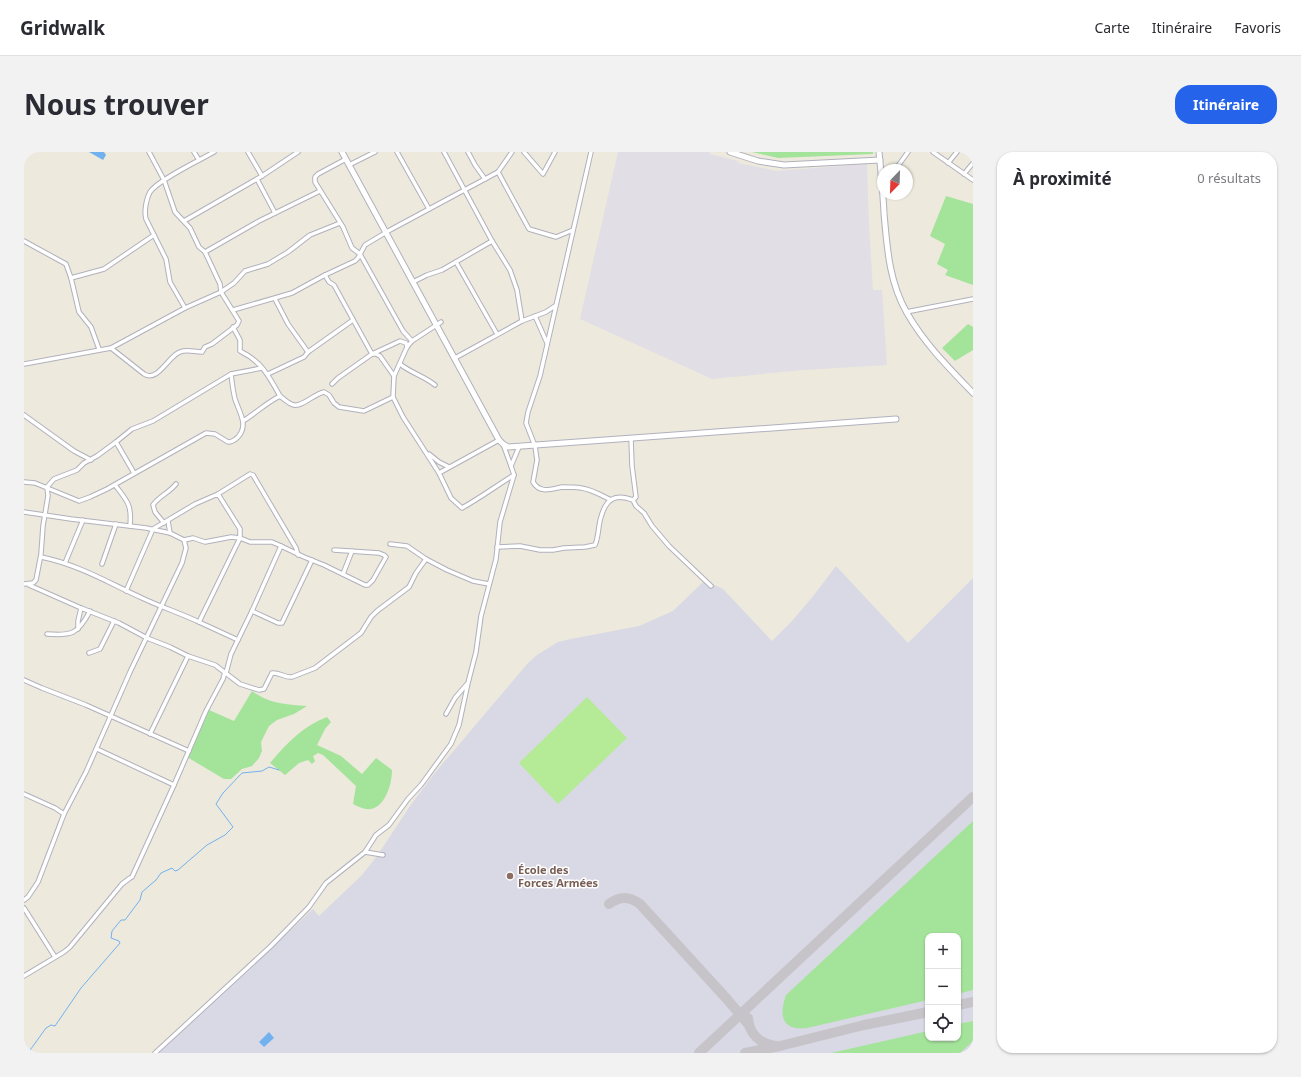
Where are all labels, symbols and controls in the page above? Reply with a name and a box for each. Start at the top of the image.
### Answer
text: Gridwalk [20,15,105,41]
text: Carte [1094,18,1130,37]
text: Itinéraire [1152,18,1212,37]
text: Favoris [1234,18,1281,37]
text: Nous trouver [24,85,209,123]
button: Itinéraire [1175,85,1277,124]
north arrow [877,164,913,200]
text: À proximité [1013,167,1112,190]
text: 0 résultats [1197,169,1261,187]
place label: École des Forces Armées [518,862,599,890]
marker: École des Forces Armées [505,871,515,881]
map controls [925,933,961,1041]
button: + [925,933,961,969]
button: − [925,969,961,1005]
button: locate [925,1005,961,1041]

